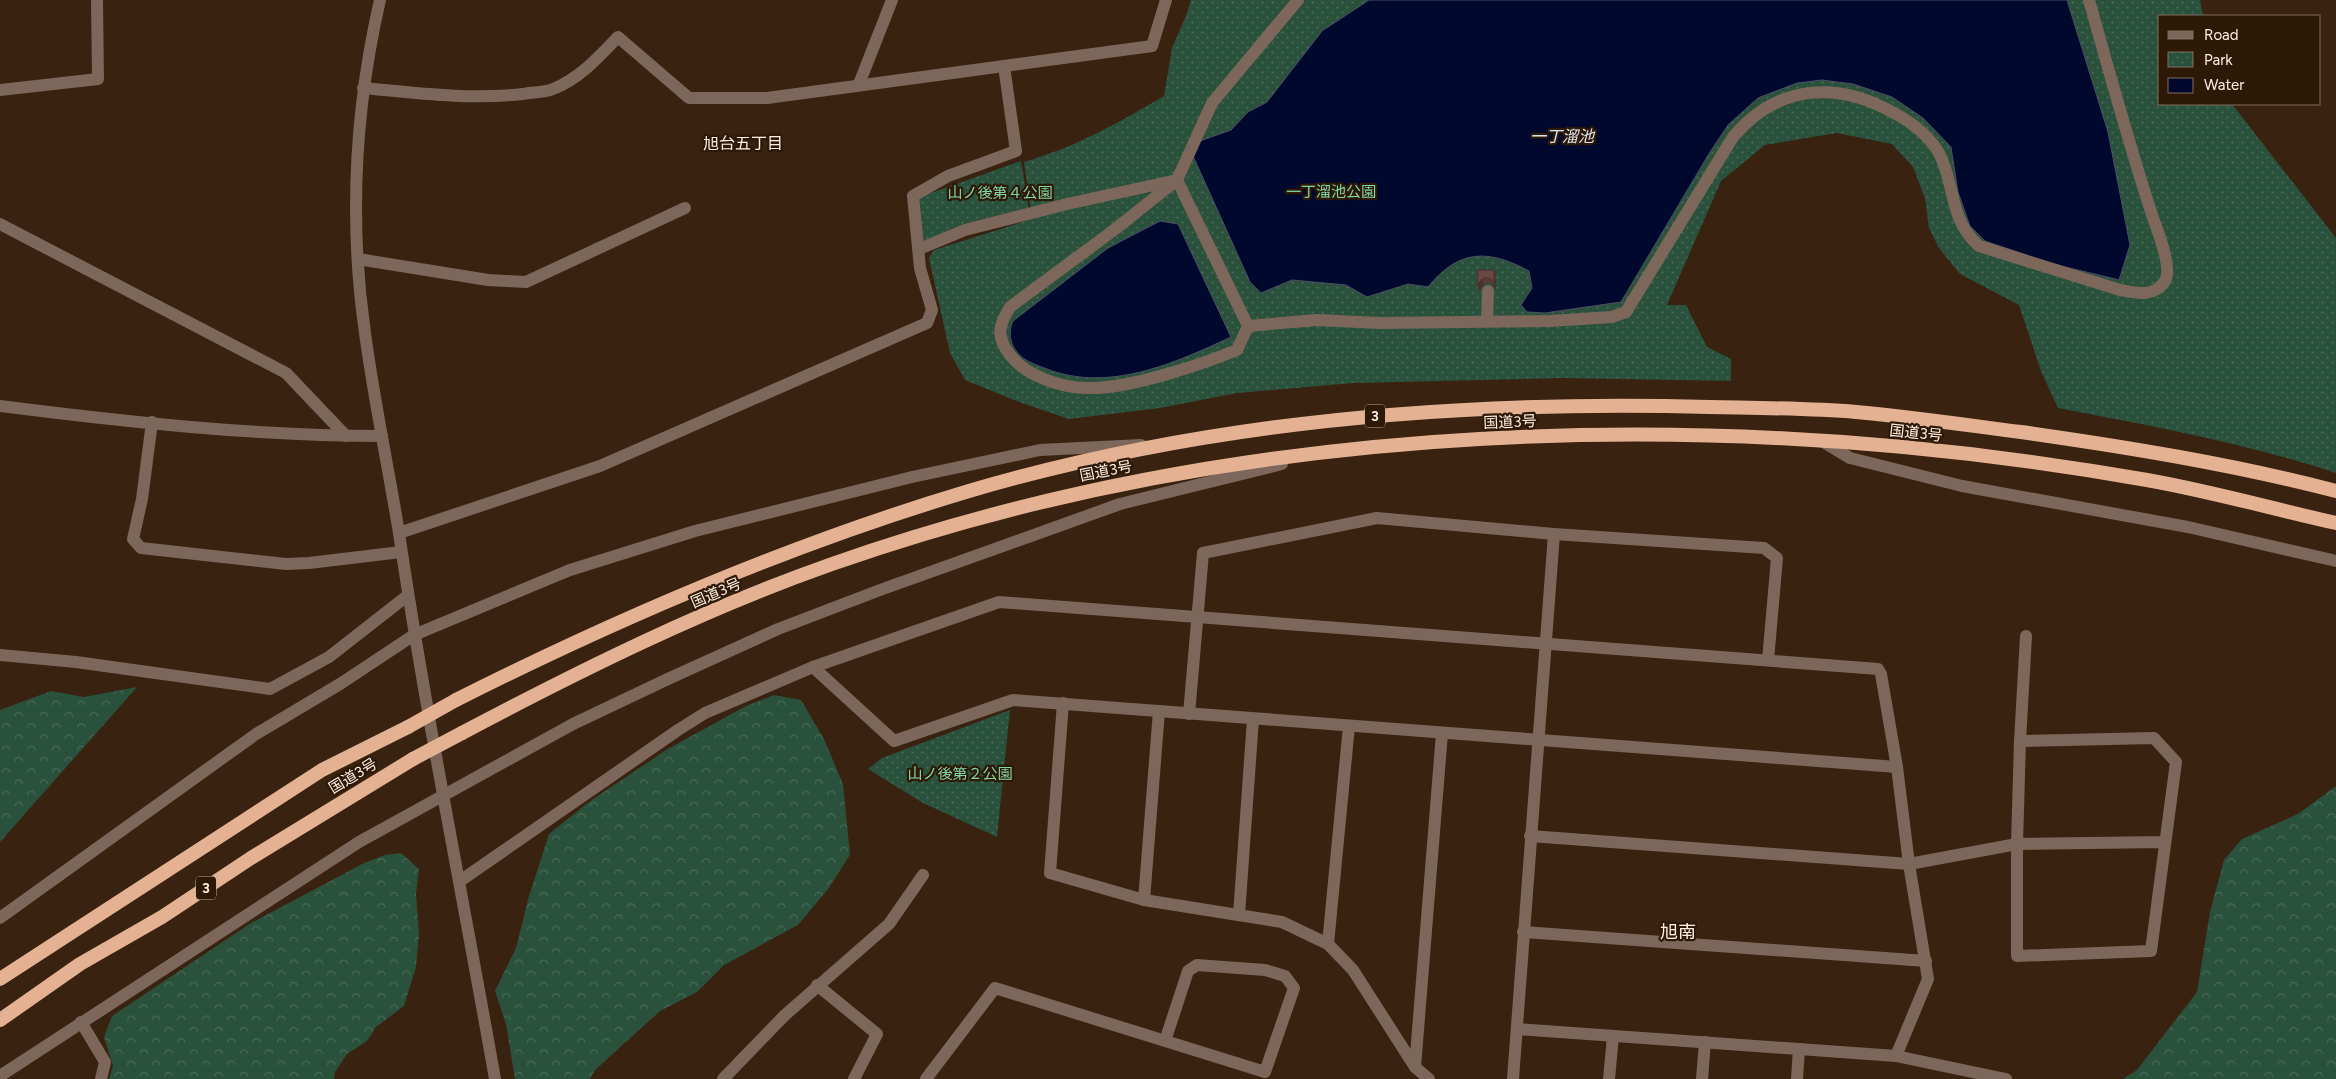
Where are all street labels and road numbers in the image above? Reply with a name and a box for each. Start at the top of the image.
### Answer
road number: 3 [1365,404,1385,428]
street label: 国道3号 [1483,412,1537,432]
street label: 国道3号 [1889,421,1943,445]
street label: 国道3号 [1078,457,1134,485]
street label: 国道3号 [688,574,744,612]
street label: 国道3号 [326,755,380,797]
road number: 3 [196,876,216,900]

